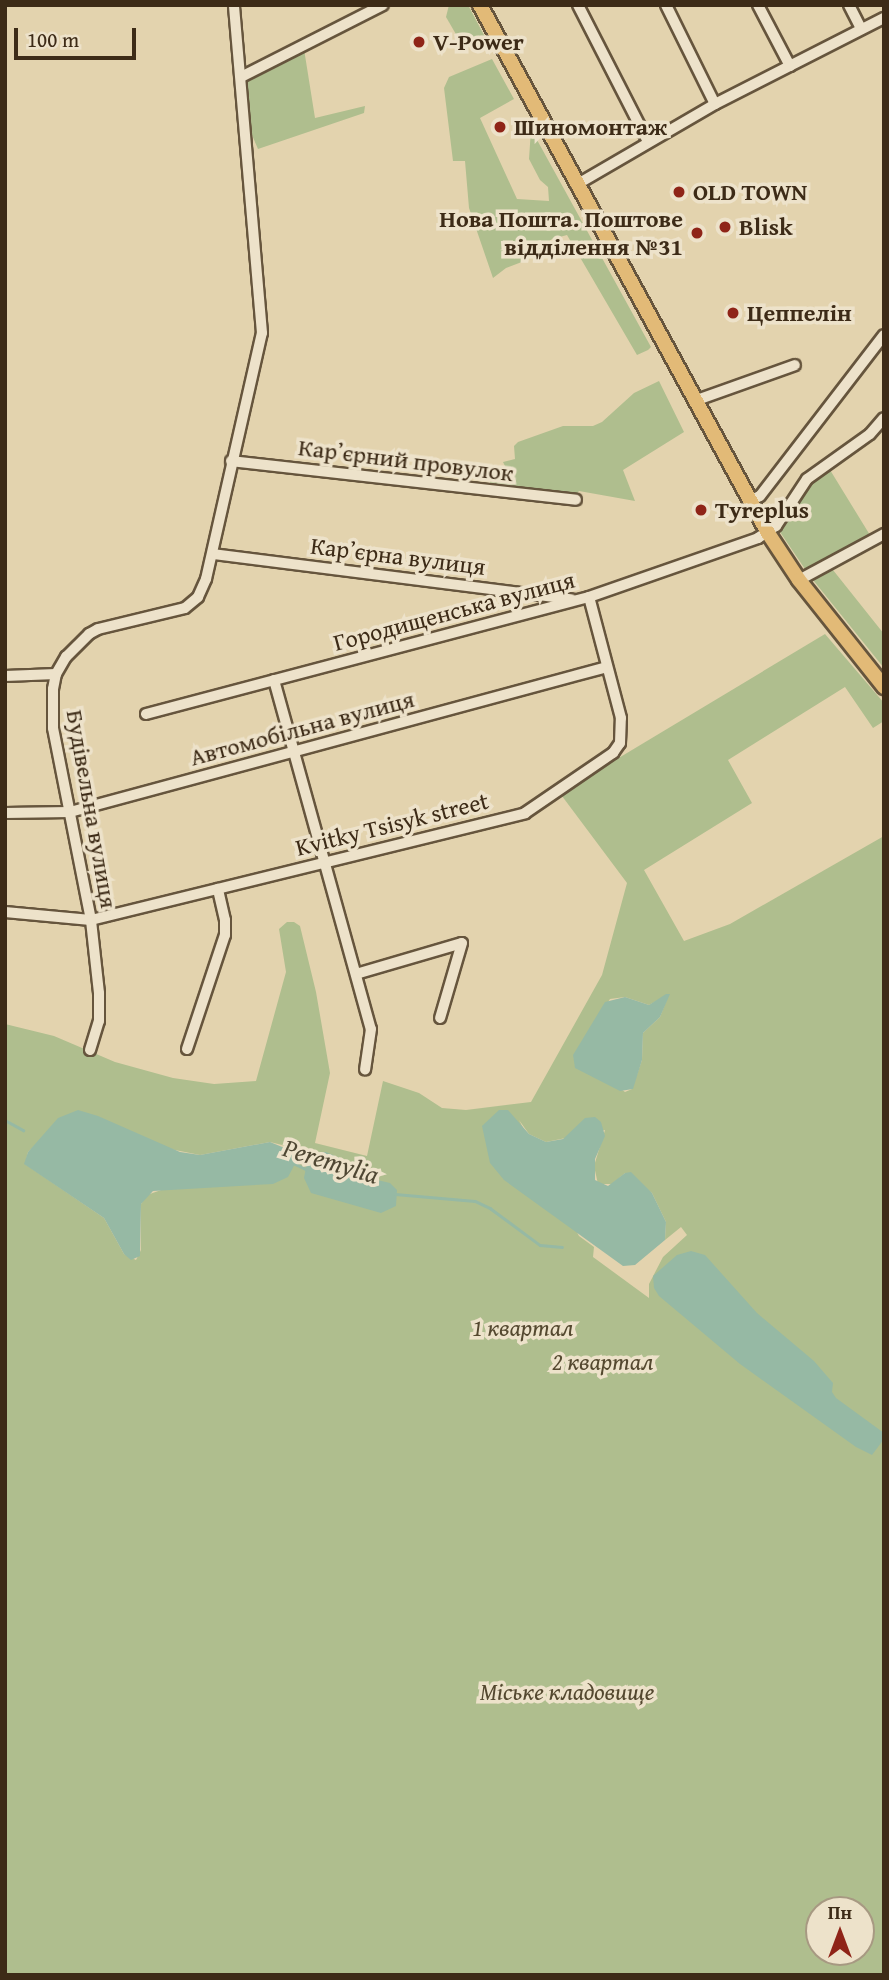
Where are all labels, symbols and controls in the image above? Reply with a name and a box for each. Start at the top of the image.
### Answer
scale bar [18,14,140,58]
text: 100 m [27,24,79,55]
place label: V-Power [433,28,524,56]
marker: V-Power [411,34,427,50]
place label: Шиномонтаж [514,113,667,141]
marker: Шиномонтаж [492,119,508,135]
place label: OLD TOWN [693,178,807,206]
marker: OLD TOWN [671,184,687,200]
place label: Нова Пошта. Поштове відділення №31 [439,205,683,261]
place label: Blisk [739,213,793,241]
marker: Blisk [717,219,733,235]
marker: Нова Пошта. Поштове відділення №31 [689,225,705,241]
place label: Цеппелін [747,299,852,327]
marker: Цеппелін [725,305,741,321]
street label: Карʼєрний провулок [297,433,515,487]
place label: Tyreplus [715,496,809,524]
marker: Tyreplus [693,502,709,518]
street label: Карʼєрна вулиця [309,531,487,581]
street label: Городищенська вулиця [330,565,578,657]
street label: Автомобільна вулиця [187,684,417,772]
street label: Будівельна вулиця [60,708,124,910]
street label: Kvitky Tsisyk street [292,786,492,862]
water label: Peremylia [279,1132,383,1190]
park label: 1 квартал [473,1314,573,1342]
park label: 2 квартал [553,1348,653,1376]
park label: Міське кладовище [480,1678,654,1706]
north arrow [805,1896,875,1966]
text: Пн [828,1898,852,1926]

